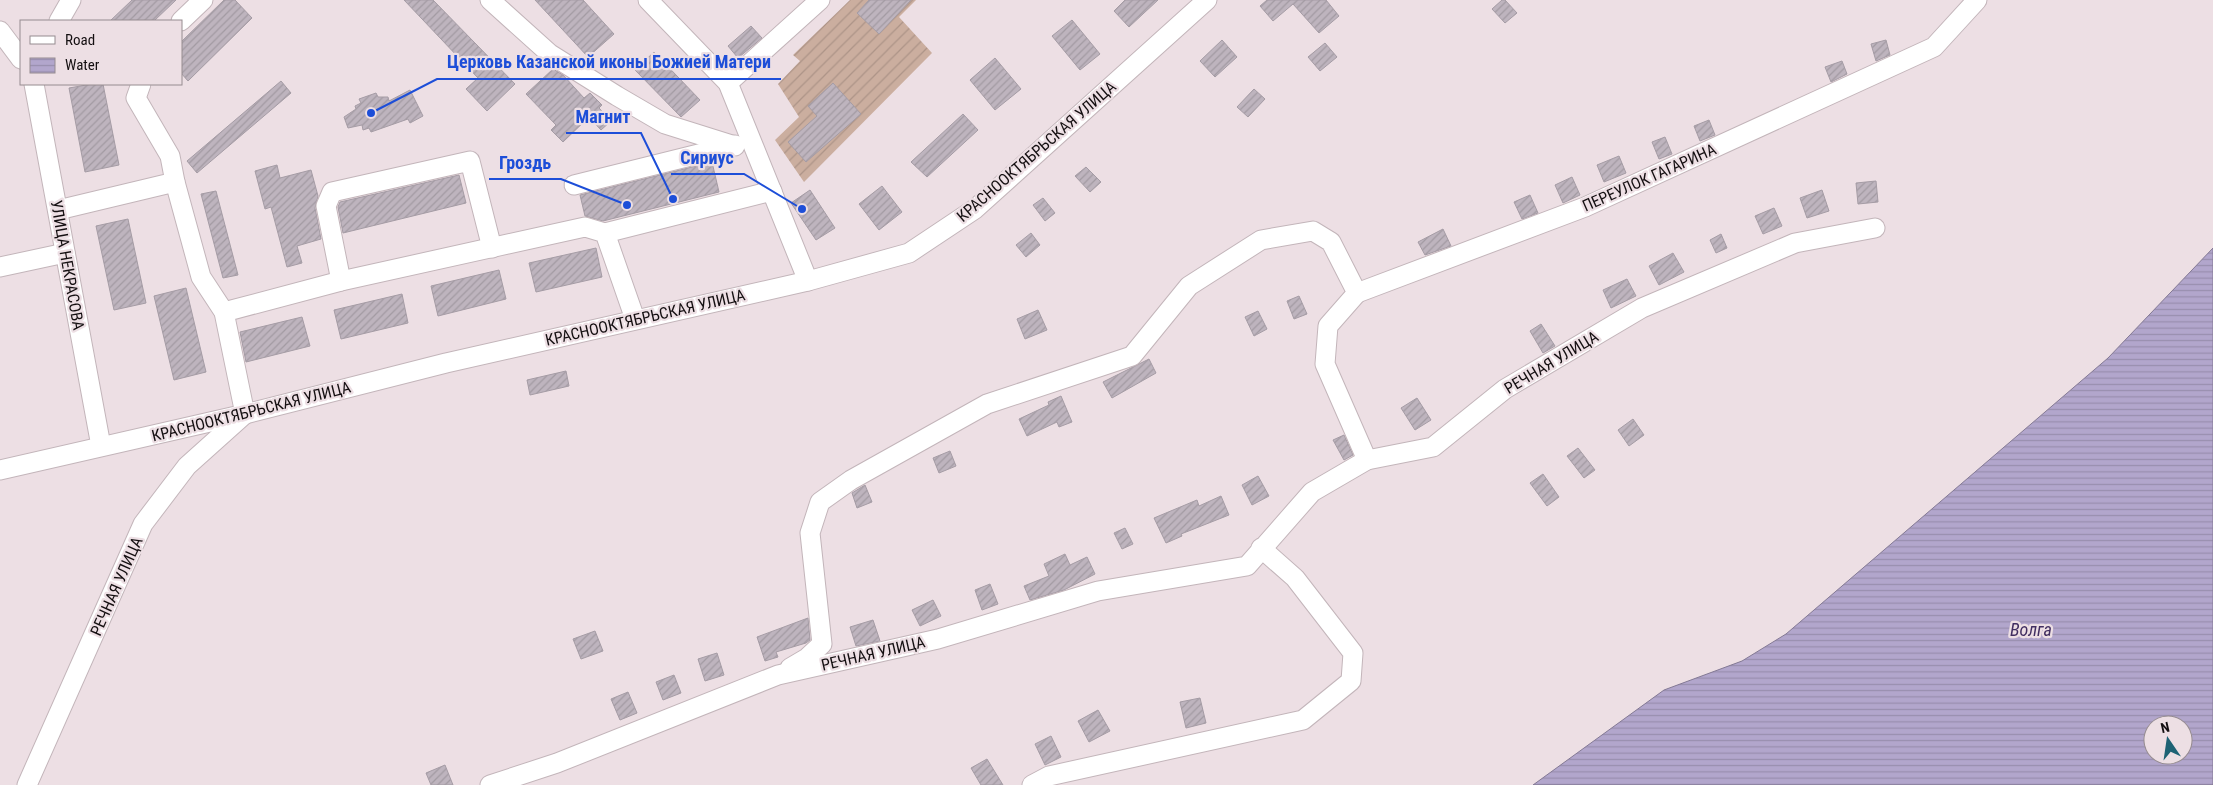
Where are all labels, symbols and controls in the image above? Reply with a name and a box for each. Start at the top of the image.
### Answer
legend [20,20,182,85]
text: Road [65,31,95,49]
callout: Церковь Казанской иконы Божией Матери [437,46,781,79]
text: Церковь Казанской иконы Божией Матери [447,51,771,72]
text: Water [65,56,100,74]
street label: КРАСНООКТЯБРЬСКАЯ УЛИЦА [953,77,1120,226]
callout: Магнит [566,100,641,133]
text: Магнит [576,106,630,127]
street label: ПЕРЕУЛОК ГАГАРИНА [1579,139,1719,215]
callout: Сириус [671,141,744,174]
callout: Гроздь [489,146,561,179]
text: Сириус [680,147,734,168]
text: Гроздь [499,152,551,173]
street label: УЛИЦА НЕКРАСОВА [47,199,88,332]
street label: КРАСНООКТЯБРЬСКАЯ УЛИЦА [543,285,747,350]
street label: РЕЧНАЯ УЛИЦА [1501,327,1602,398]
street label: КРАСНООКТЯБРЬСКАЯ УЛИЦА [150,378,353,445]
street label: РЕЧНАЯ УЛИЦА [86,534,147,639]
water label: Волга [2010,619,2052,640]
street label: РЕЧНАЯ УЛИЦА [819,632,927,675]
north arrow [2143,715,2193,765]
text: N [2159,719,2171,736]

